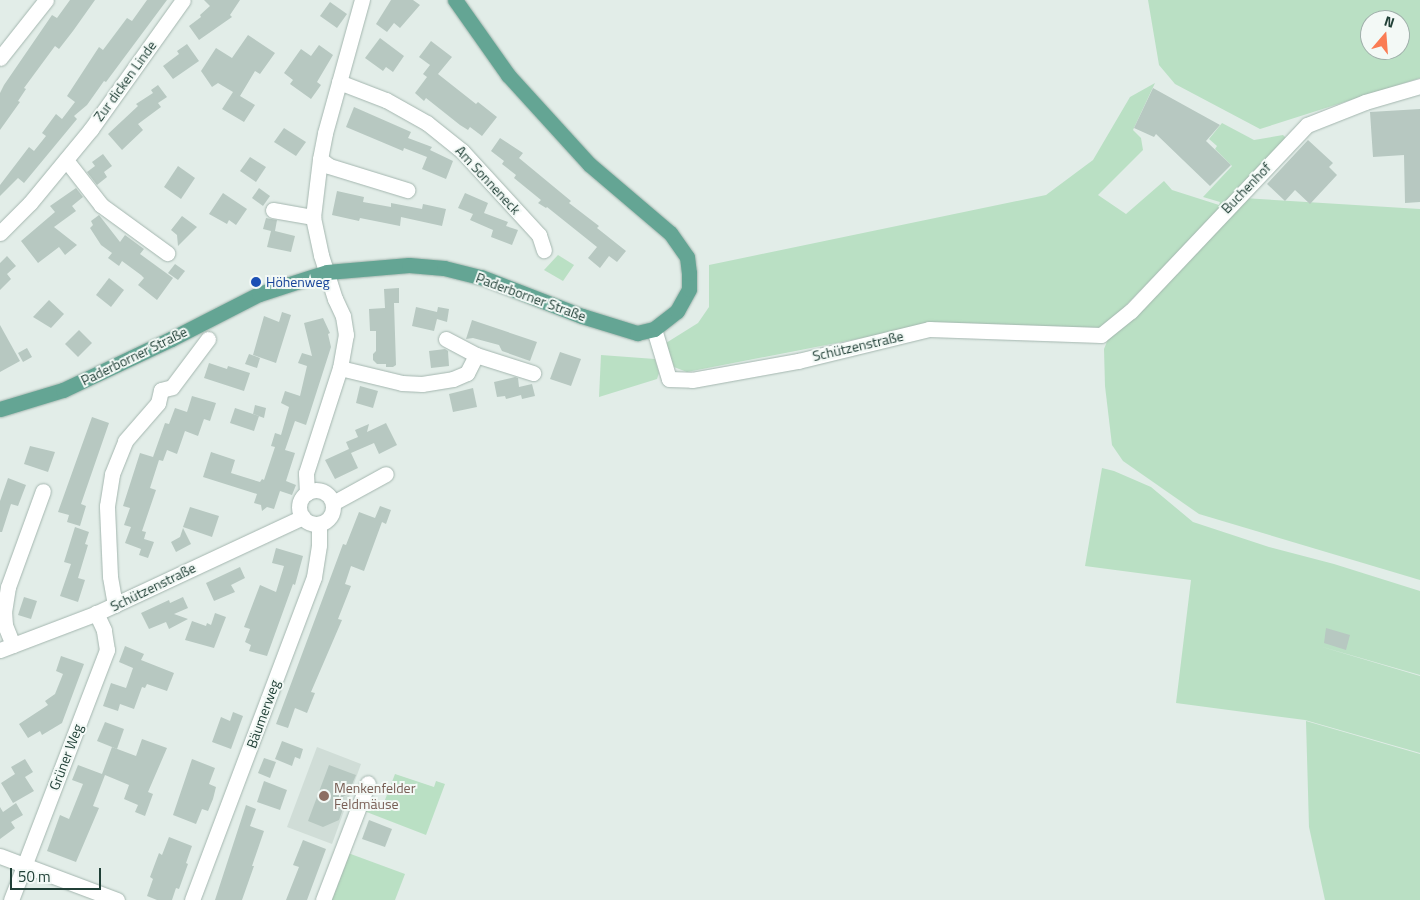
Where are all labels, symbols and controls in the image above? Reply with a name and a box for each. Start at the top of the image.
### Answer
north arrow [1360,10,1410,60]
text: N [1382,10,1397,33]
street label: Zur dicken Linde [90,38,160,124]
street label: Am Sonneneck [452,142,524,218]
street label: Buchenhof [1218,159,1274,217]
street label: Paderborner Straße [474,269,588,325]
place label: Höhenweg [266,274,330,290]
marker: Höhenweg [250,276,262,288]
street label: Paderborner Straße [78,323,190,389]
street label: Schützenstraße [811,327,905,365]
street label: Schützenstraße [108,559,198,615]
street label: Bäumerweg [243,678,283,750]
street label: Grüner Weg [46,721,86,793]
place label: Menkenfelder Feldmäuse [334,780,416,812]
marker: Menkenfelder Feldmäuse [318,790,330,802]
scale bar [12,858,104,890]
text: 50 m [18,865,51,888]

